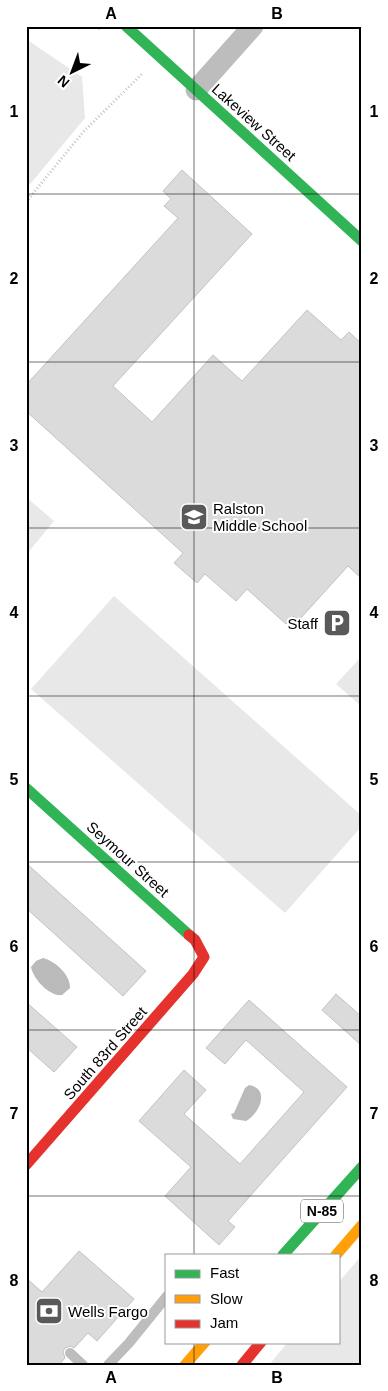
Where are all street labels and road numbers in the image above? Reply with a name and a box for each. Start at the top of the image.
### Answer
street label: Lakeview Street [209,80,300,165]
street label: Seymour Street [84,818,173,901]
street label: South 83rd Street [60,1002,151,1103]
road number: N-85 [301,1200,343,1222]

